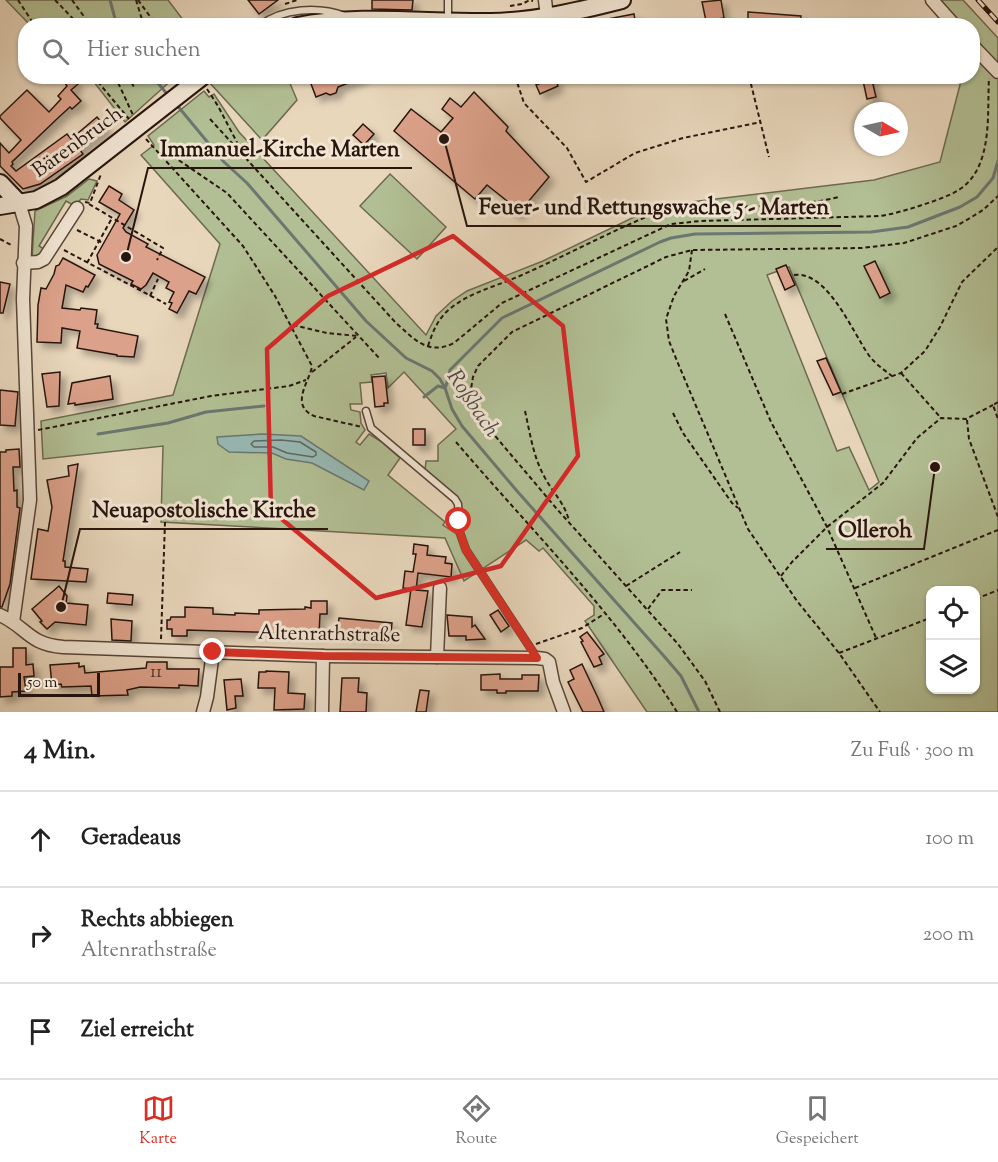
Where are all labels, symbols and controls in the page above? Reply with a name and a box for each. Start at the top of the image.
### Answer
search box [18,18,980,84]
icon: search [39,35,72,68]
text: Hier suchen [87,35,201,67]
street label: Bärenbruch [26,100,130,186]
north arrow [854,102,908,156]
callout: Immanuel-Kirche Marten [148,128,412,168]
text: Immanuel-Kirche Marten [160,135,400,167]
callout: Feuer- und Rettungswache 5 - Marten [467,186,841,226]
text: Feuer- und Rettungswache 5 - Marten [479,193,829,225]
water label: Roßbach [438,364,507,445]
callout: Neuapostolische Kirche [80,489,328,529]
text: Neuapostolische Kirche [92,496,316,528]
route start [445,507,471,533]
callout: Olleroh [826,509,924,549]
text: Olleroh [838,516,912,548]
map controls [926,586,980,694]
button: locate [926,586,980,640]
street label: Altenrathstraße [257,619,401,651]
route end [199,638,225,664]
button: layers [926,640,980,694]
house number: 11 [150,660,162,686]
scale bar [18,670,100,698]
text: 50 m [27,672,58,695]
text: 4 Min. [24,733,96,770]
text: Zu Fuß · 300 m [851,737,974,766]
icon: ahead [24,823,57,856]
text: Geradeaus [81,823,181,855]
text: 100 m [925,825,974,854]
text: Rechts abbiegen [81,905,234,937]
icon: right [24,919,57,952]
text: 200 m [923,921,974,950]
text: Altenrathstraße [81,937,217,966]
icon: arrive [24,1015,57,1048]
text: Ziel erreicht [81,1015,194,1047]
tab: Karte [139,1092,177,1151]
tab: Route [455,1092,497,1151]
tab: Gespeichert [776,1092,859,1151]

